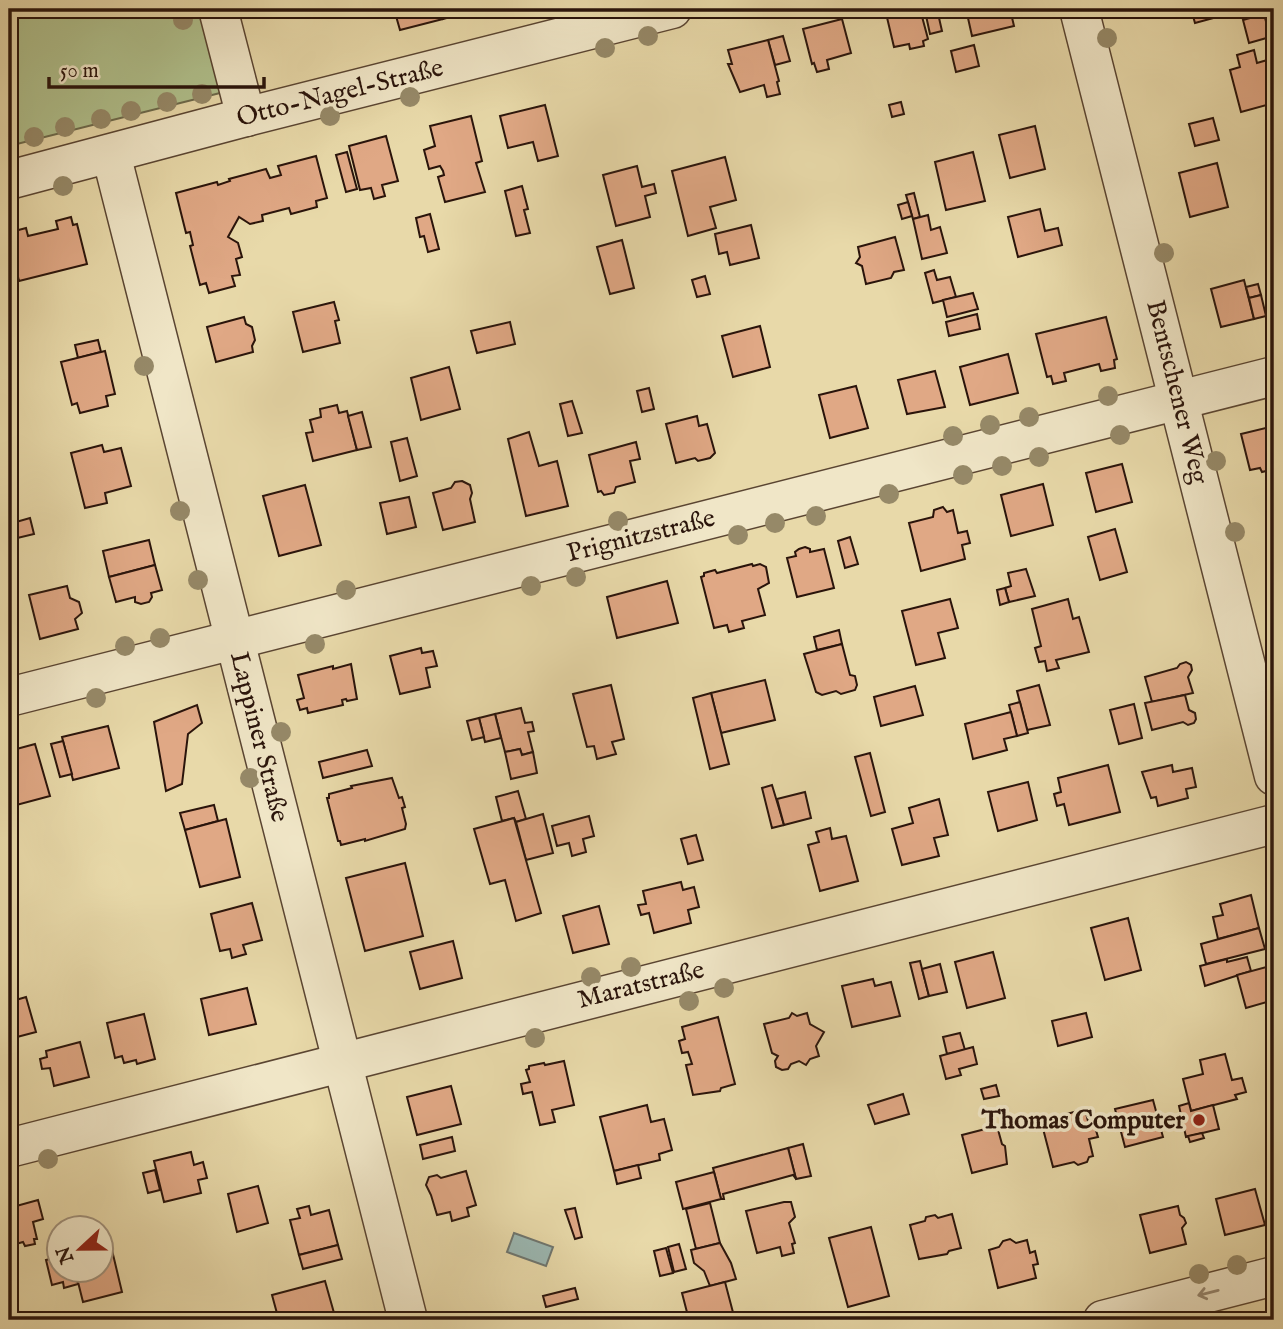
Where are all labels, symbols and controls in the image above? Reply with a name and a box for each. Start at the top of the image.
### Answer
scale bar [49,46,264,90]
street label: Otto-Nagel-Straße [233,51,447,135]
text: 50 m [60,58,99,85]
street label: Bentschener Weg [1138,297,1216,488]
street label: Prignitzstraße [563,502,719,570]
street label: Lappiner Straße [222,649,296,826]
street label: Maratstraße [574,953,708,1017]
place label: Thomas Computer [981,1104,1185,1137]
marker: Thomas Computer [1191,1112,1207,1128]
north arrow [46,1214,116,1284]
text: N [52,1242,81,1268]
one-way arrow [1197,1287,1220,1300]

